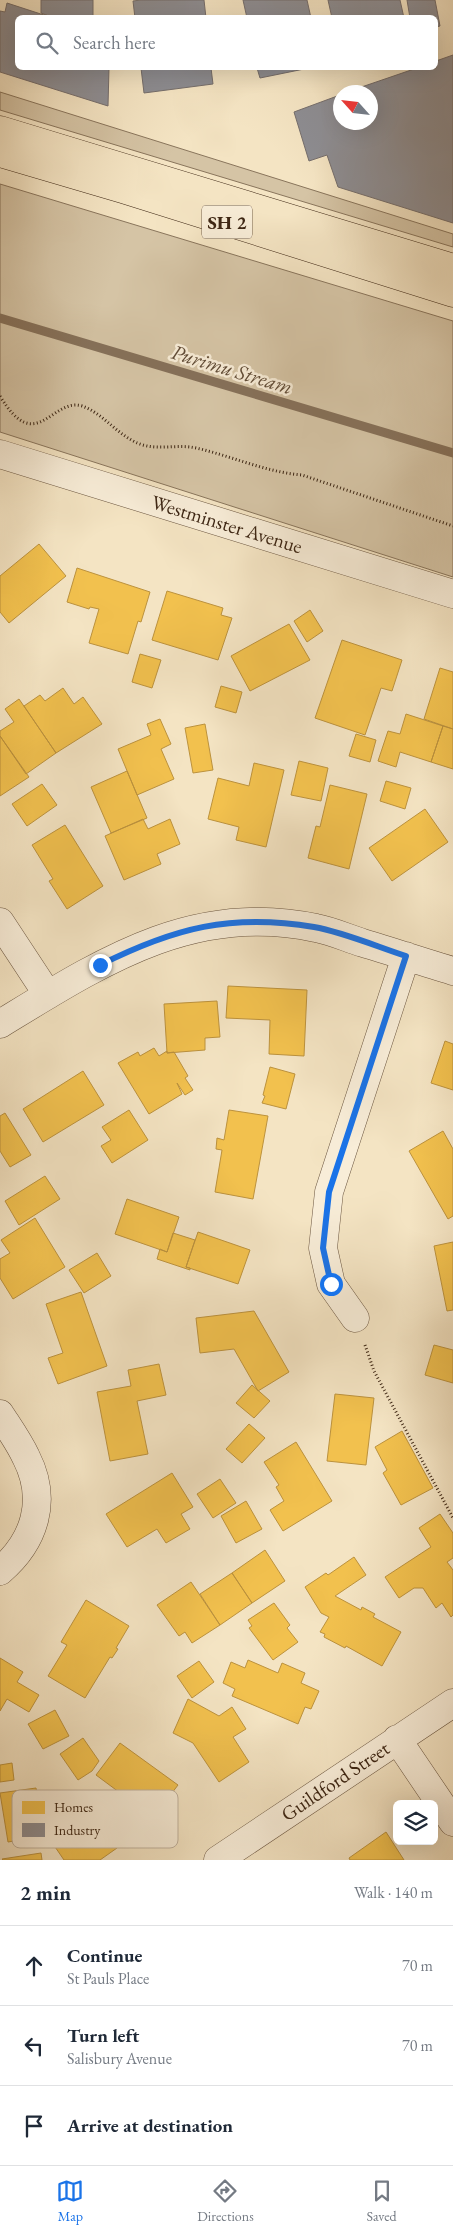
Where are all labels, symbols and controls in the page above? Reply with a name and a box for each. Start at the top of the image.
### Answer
search box [15,15,438,70]
icon: search [33,29,61,57]
text: Search here [73,30,155,55]
north arrow [333,85,378,130]
road number: SH 2 [202,206,252,238]
water label: Purimu Stream [168,338,296,400]
street label: Westminster Avenue [148,489,306,559]
route end [89,954,112,977]
route start [320,1273,343,1296]
street label: Guildford Street [276,1735,395,1827]
legend [12,1790,178,1848]
text: Homes [54,1798,94,1816]
map controls [393,1800,438,1845]
button: layers [393,1800,438,1845]
text: Industry [54,1821,101,1839]
text: 2 min [20,1879,71,1906]
text: Walk · 140 m [354,1882,433,1903]
text: Continue [67,1943,142,1968]
icon: ahead [20,1952,48,1980]
text: 70 m [402,1955,433,1976]
text: St Pauls Place [67,1968,149,1989]
text: Turn left [67,2023,139,2048]
icon: left [20,2032,48,2060]
text: 70 m [402,2035,433,2056]
text: Salisbury Avenue [67,2048,172,2069]
icon: arrive [20,2112,48,2140]
text: Arrive at destination [67,2113,233,2138]
tab: Map [56,2177,84,2225]
tab: Directions [197,2177,254,2225]
tab: Saved [367,2177,397,2225]

